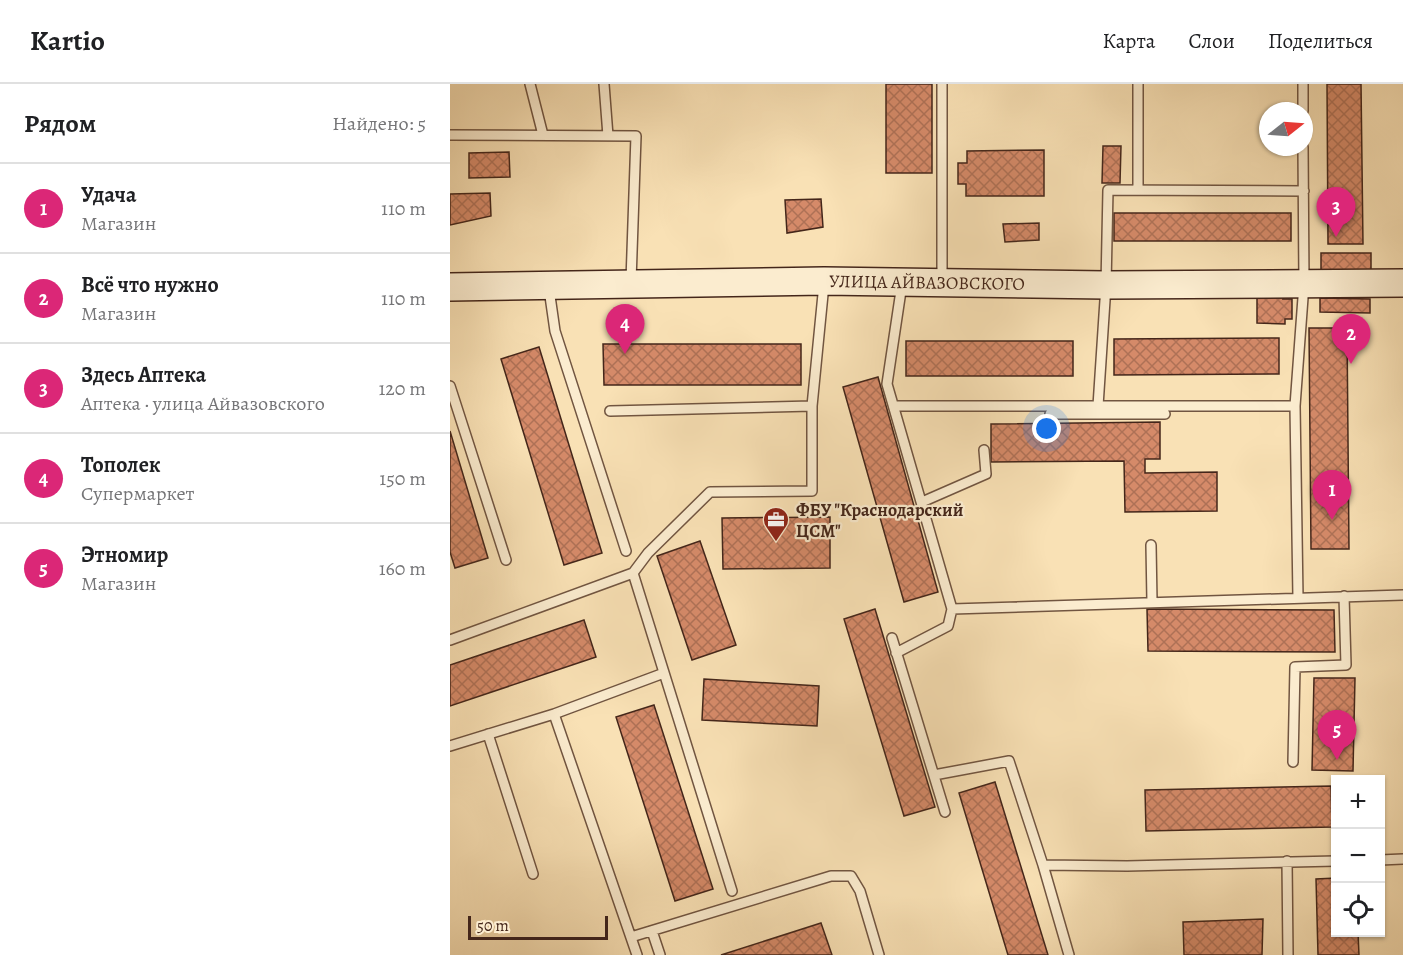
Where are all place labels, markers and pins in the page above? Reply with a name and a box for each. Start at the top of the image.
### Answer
pin: 3 [1316,188,1356,237]
pin: 4 [606,304,645,354]
pin: 2 [1332,314,1370,364]
pin: 1 [1312,470,1352,520]
place label: ФБУ "Краснодарский ЦСМ" [796,498,964,543]
office icon: ФБУ "Краснодарский ЦСМ" [761,505,791,543]
pin: 5 [1318,710,1356,760]

